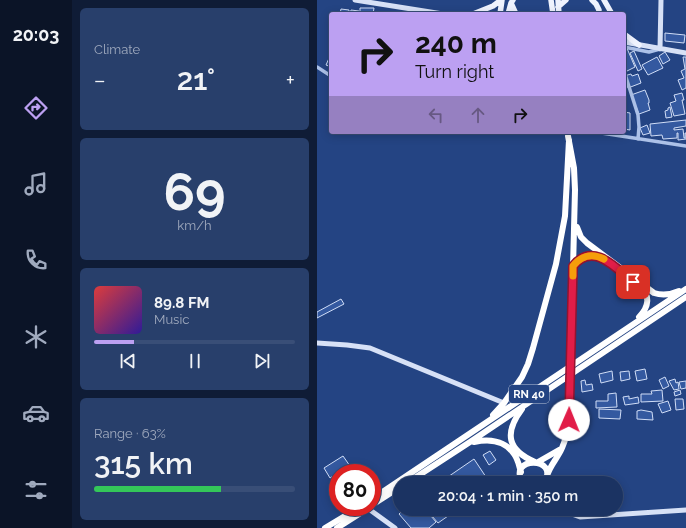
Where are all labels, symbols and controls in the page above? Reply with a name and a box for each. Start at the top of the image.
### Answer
text: 20:03 [13,24,59,45]
text: 240 m [415,27,497,60]
icon: right [349,28,401,80]
text: Climate [94,42,140,57]
text: Turn right [415,61,494,82]
text: 21° [177,62,215,97]
text: − [94,67,106,93]
text: + [286,67,295,93]
icon: directions [22,94,50,122]
icon: left [425,104,447,126]
icon: ahead [467,104,489,126]
icon: right [509,104,531,126]
text: 69 [163,161,226,222]
icon: music [22,170,50,198]
text: km/h [177,218,212,233]
icon: phone [22,246,50,274]
pin [616,265,650,299]
icon: arrive [622,271,644,293]
text: 89.8 FM [154,294,210,312]
text: Music [154,312,189,327]
icon: climate [22,323,50,351]
icon: previous [117,350,139,372]
icon: pause [184,350,206,372]
icon: next [251,350,273,372]
road number: RN 40 [509,385,549,403]
icon: car [22,399,50,427]
position arrow [548,399,590,441]
text: Range · 63% [94,426,166,441]
text: 315 km [94,446,193,481]
speed limit sign: 80 [329,464,381,516]
icon: filters [22,476,50,504]
text: 20:04 · 1 min · 350 m [438,487,578,505]

